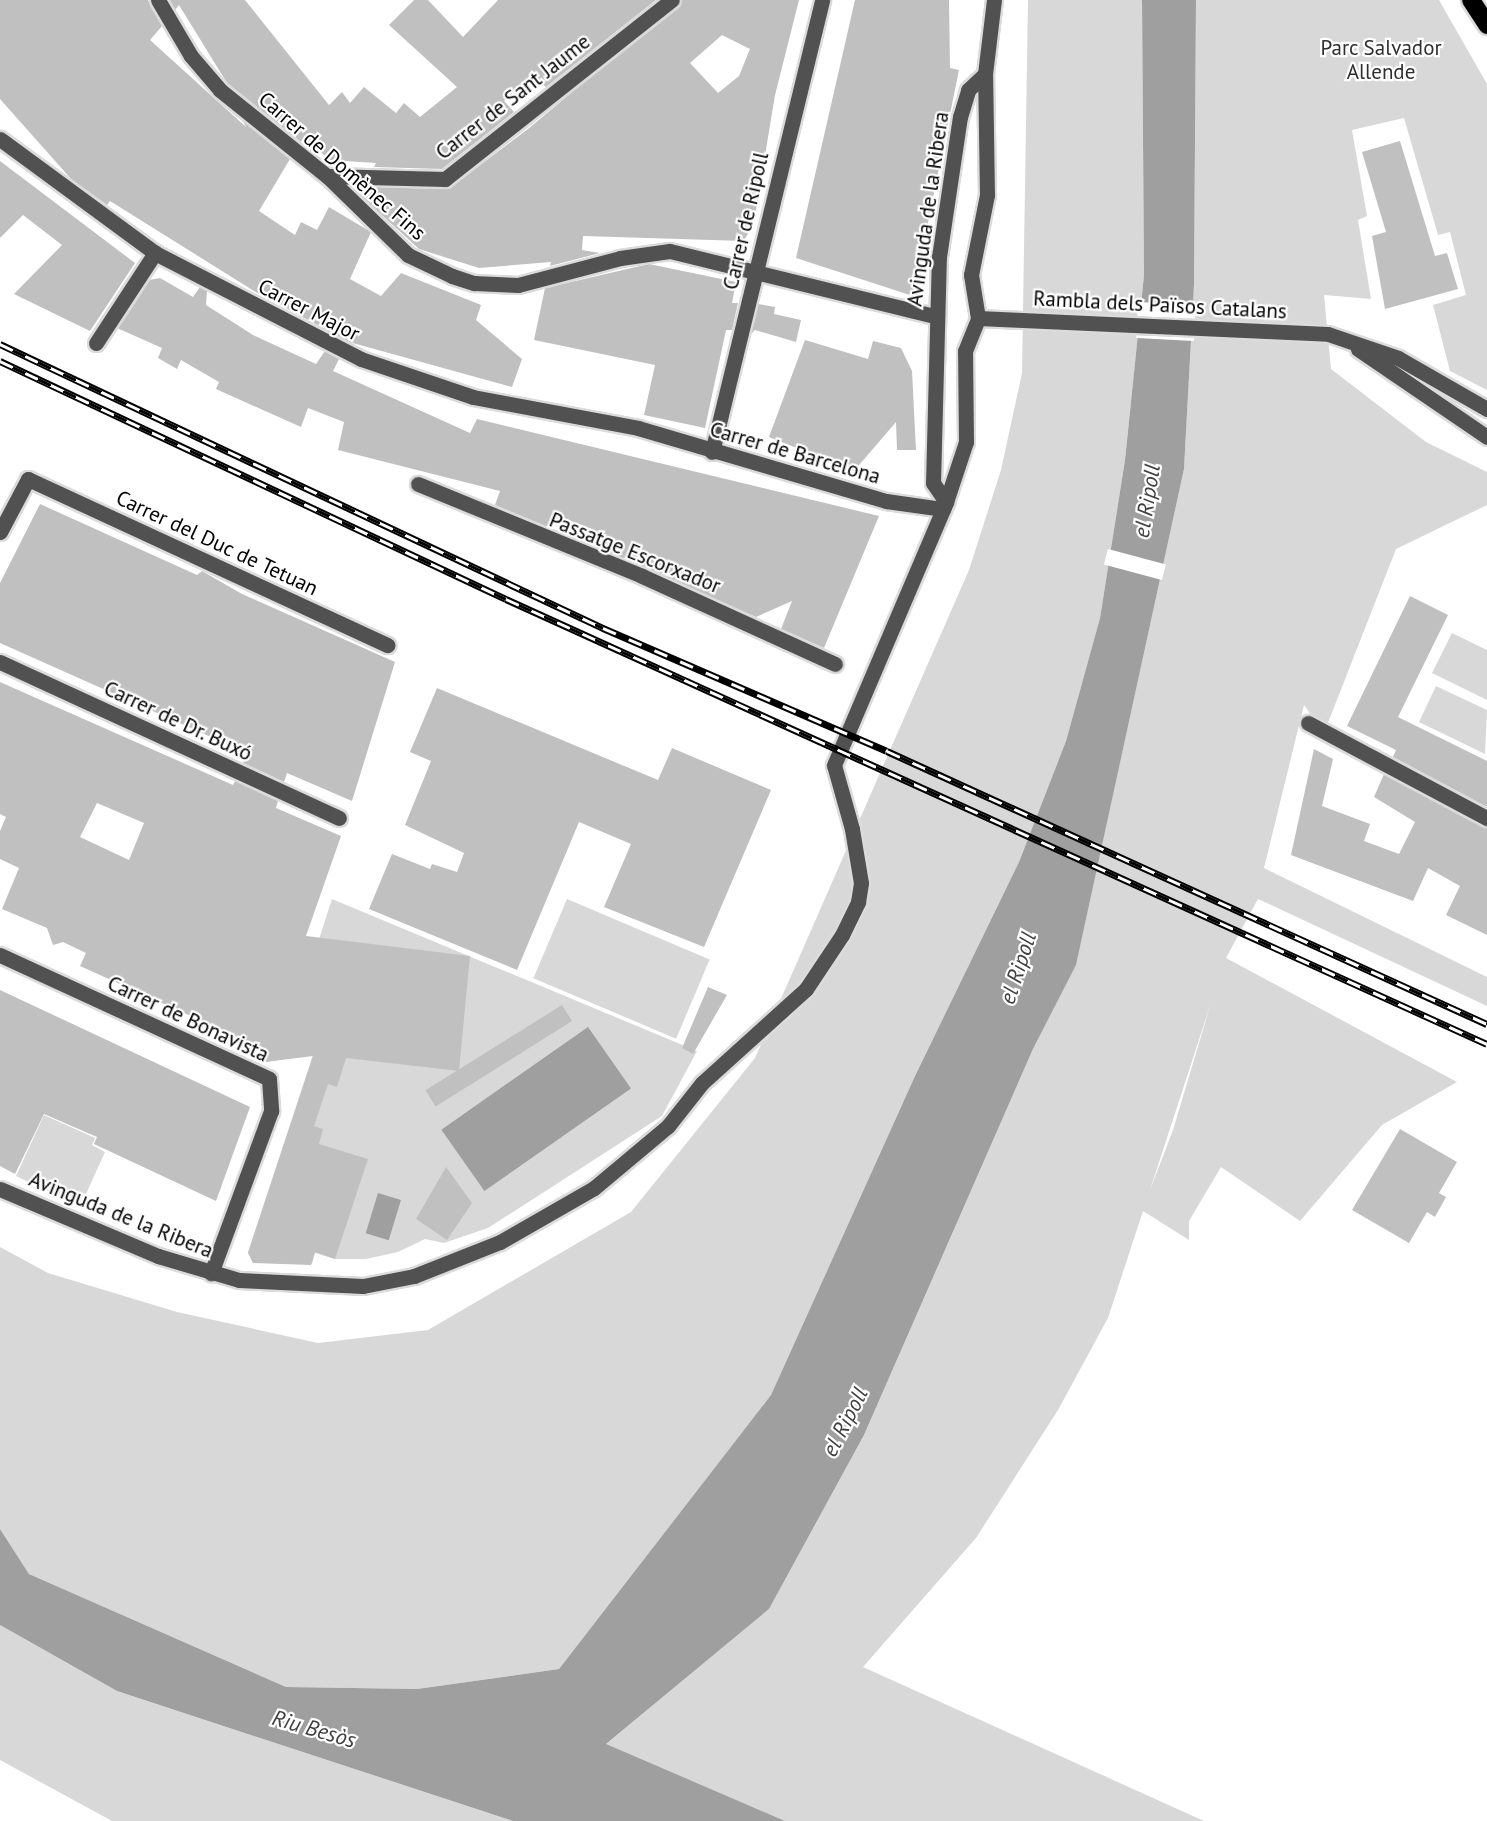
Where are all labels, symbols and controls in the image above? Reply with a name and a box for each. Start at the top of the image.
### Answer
street label: Carrer de Sant Jaume [431,29,595,165]
park label: Parc Salvador Allende [1320,35,1442,85]
street label: Carrer de Domènec Fins [253,86,431,246]
street label: Avinguda de la Ribera [902,110,954,308]
street label: Carrer de Ripoll [718,150,774,292]
street label: Carrer Major [254,274,364,346]
street label: Rambla dels Països Catalans [1033,286,1287,324]
street label: Carrer de Barcelona [707,417,883,489]
water label: el Ripoll [1128,462,1166,540]
street label: Carrer del Duc de Tetuan [111,485,323,601]
street label: Passatge Escorxador [546,507,724,599]
street label: Carrer de Dr. Buxó [99,675,257,767]
water label: el Ripoll [994,929,1042,1007]
street label: Carrer de Bonavista [103,971,273,1067]
street label: Avinguda de la Ribera [25,1167,217,1263]
water label: el Ripoll [816,1383,874,1461]
water label: Riu Besòs [269,1704,359,1754]

